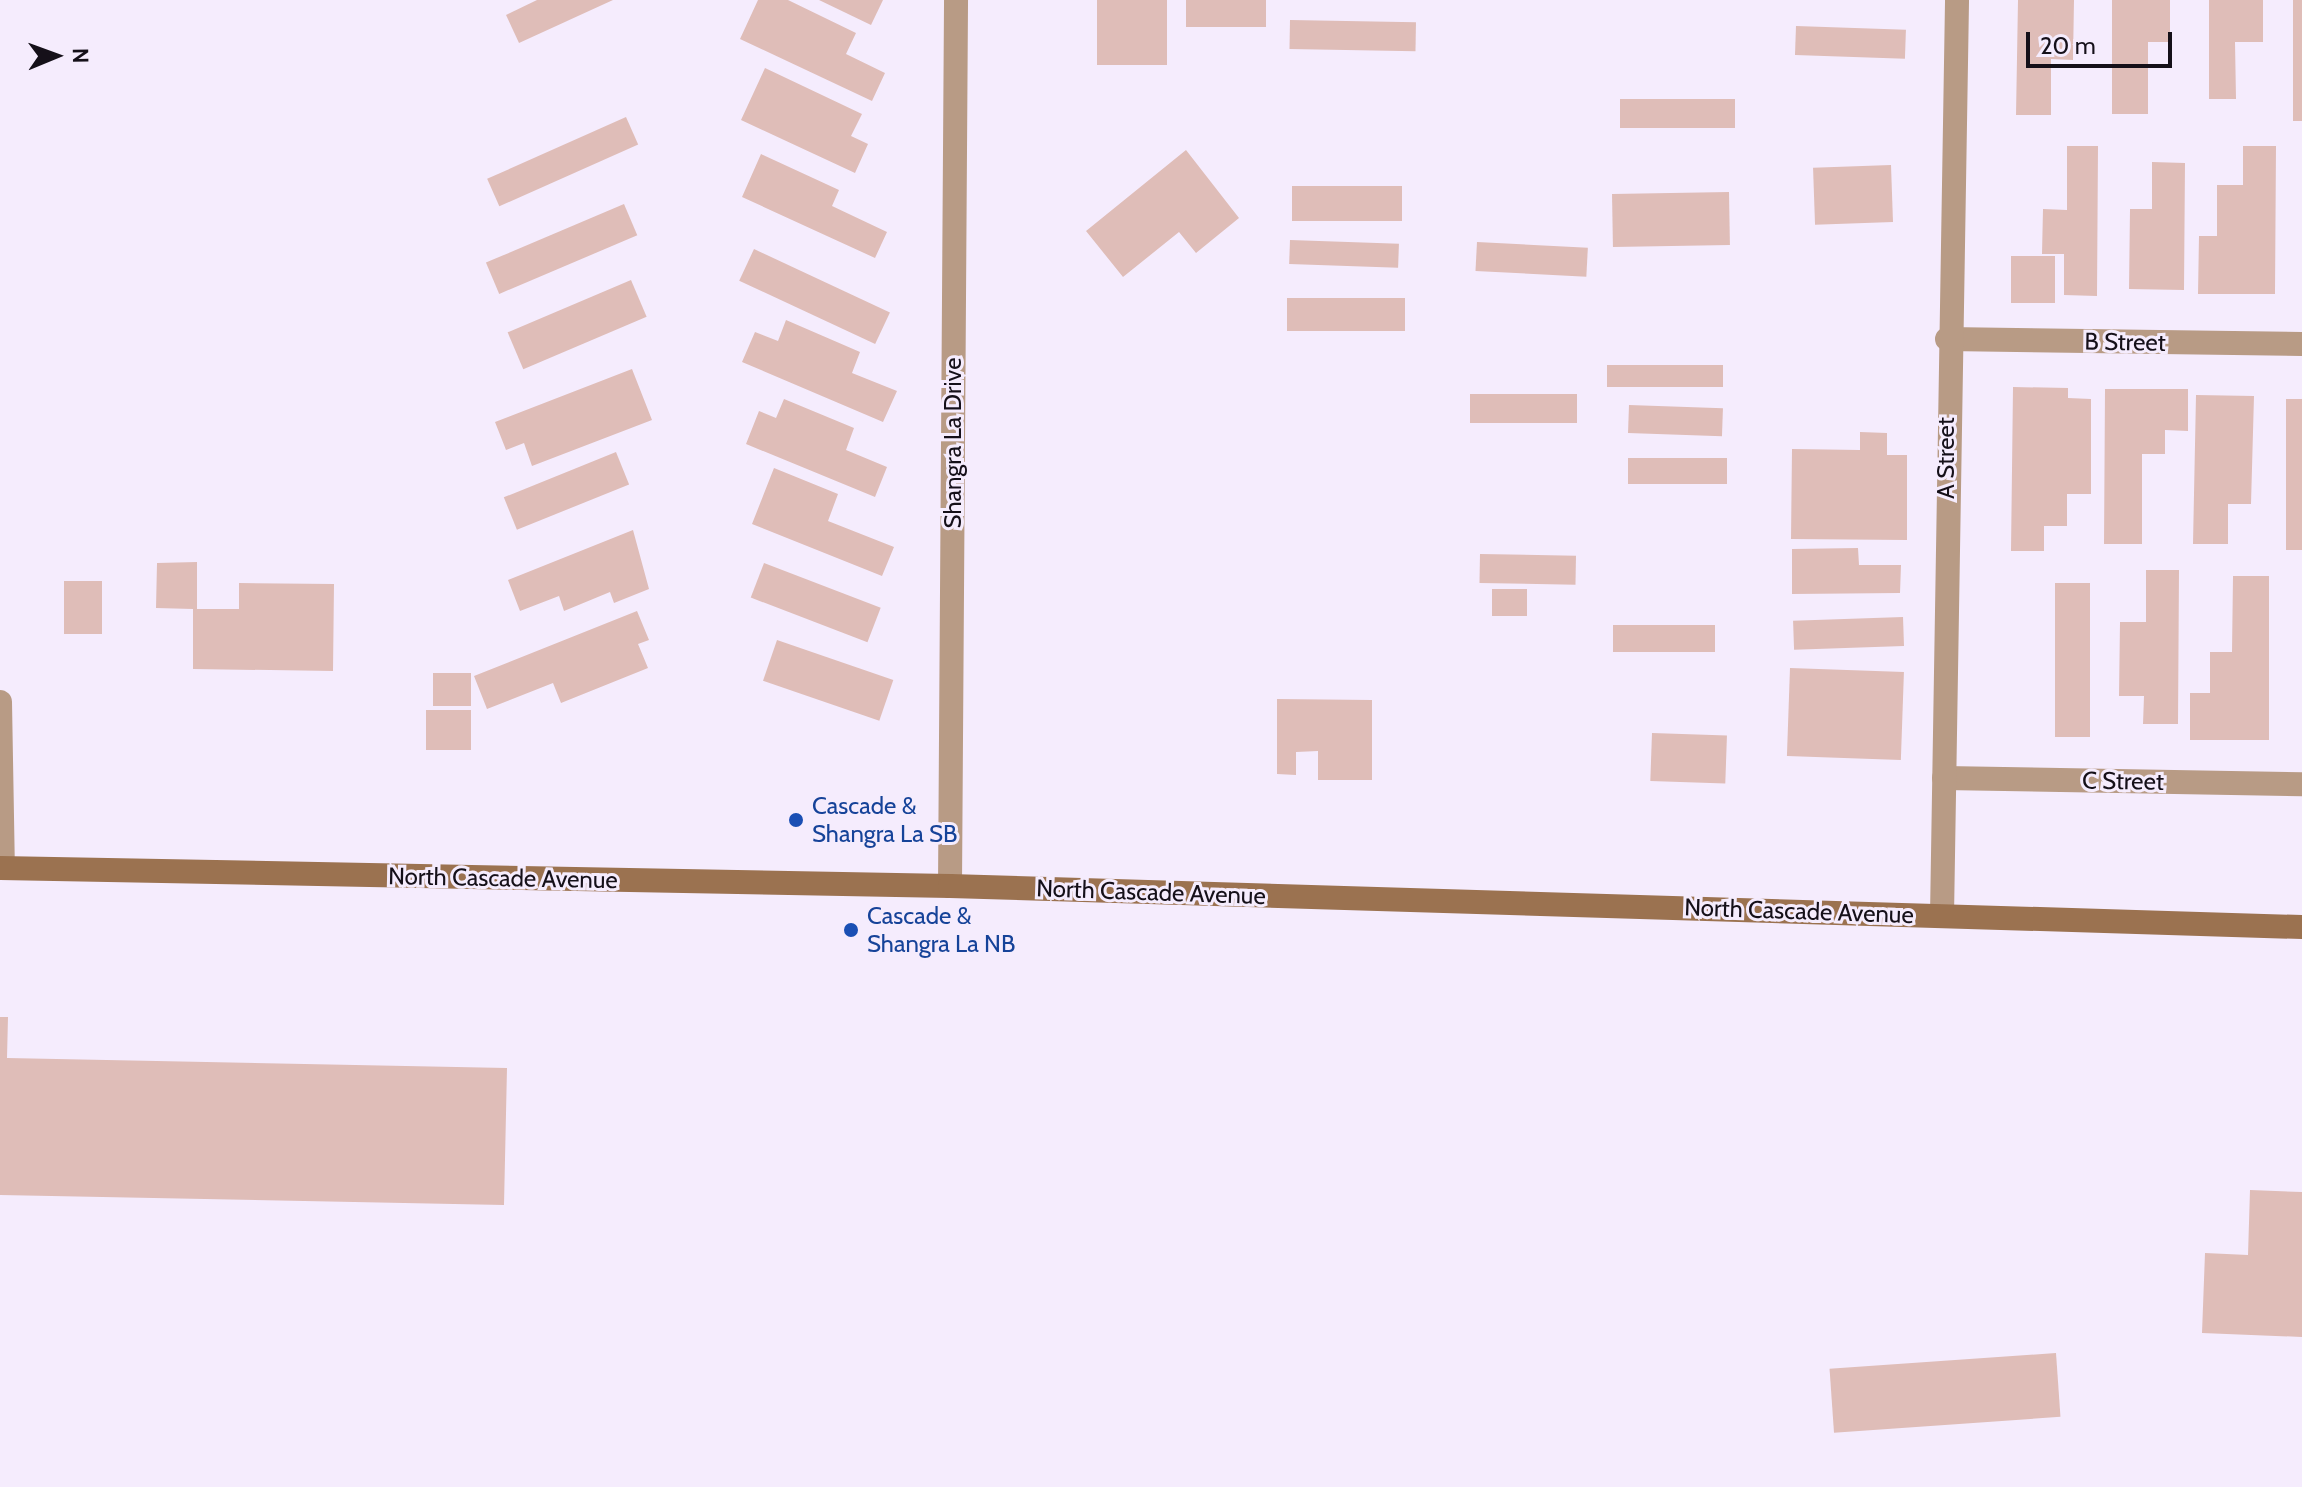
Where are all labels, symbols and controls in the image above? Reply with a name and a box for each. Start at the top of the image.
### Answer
north arrow [16,16,96,96]
scale bar [2030,16,2176,66]
text: 20 m [2040,31,2096,60]
text: N [67,48,94,64]
street label: B Street [2084,327,2166,357]
street label: Shangra La Drive [939,358,967,528]
street label: A Street [1932,417,1960,499]
street label: C Street [2082,766,2164,796]
place label: Cascade & Shangra La SB [812,792,957,848]
marker: Cascade & Shangra La SB [787,811,805,829]
street label: North Cascade Avenue [388,862,618,894]
street label: North Cascade Avenue [1036,874,1266,910]
street label: North Cascade Avenue [1684,893,1914,929]
place label: Cascade & Shangra La NB [867,902,1015,958]
marker: Cascade & Shangra La NB [842,921,860,939]

